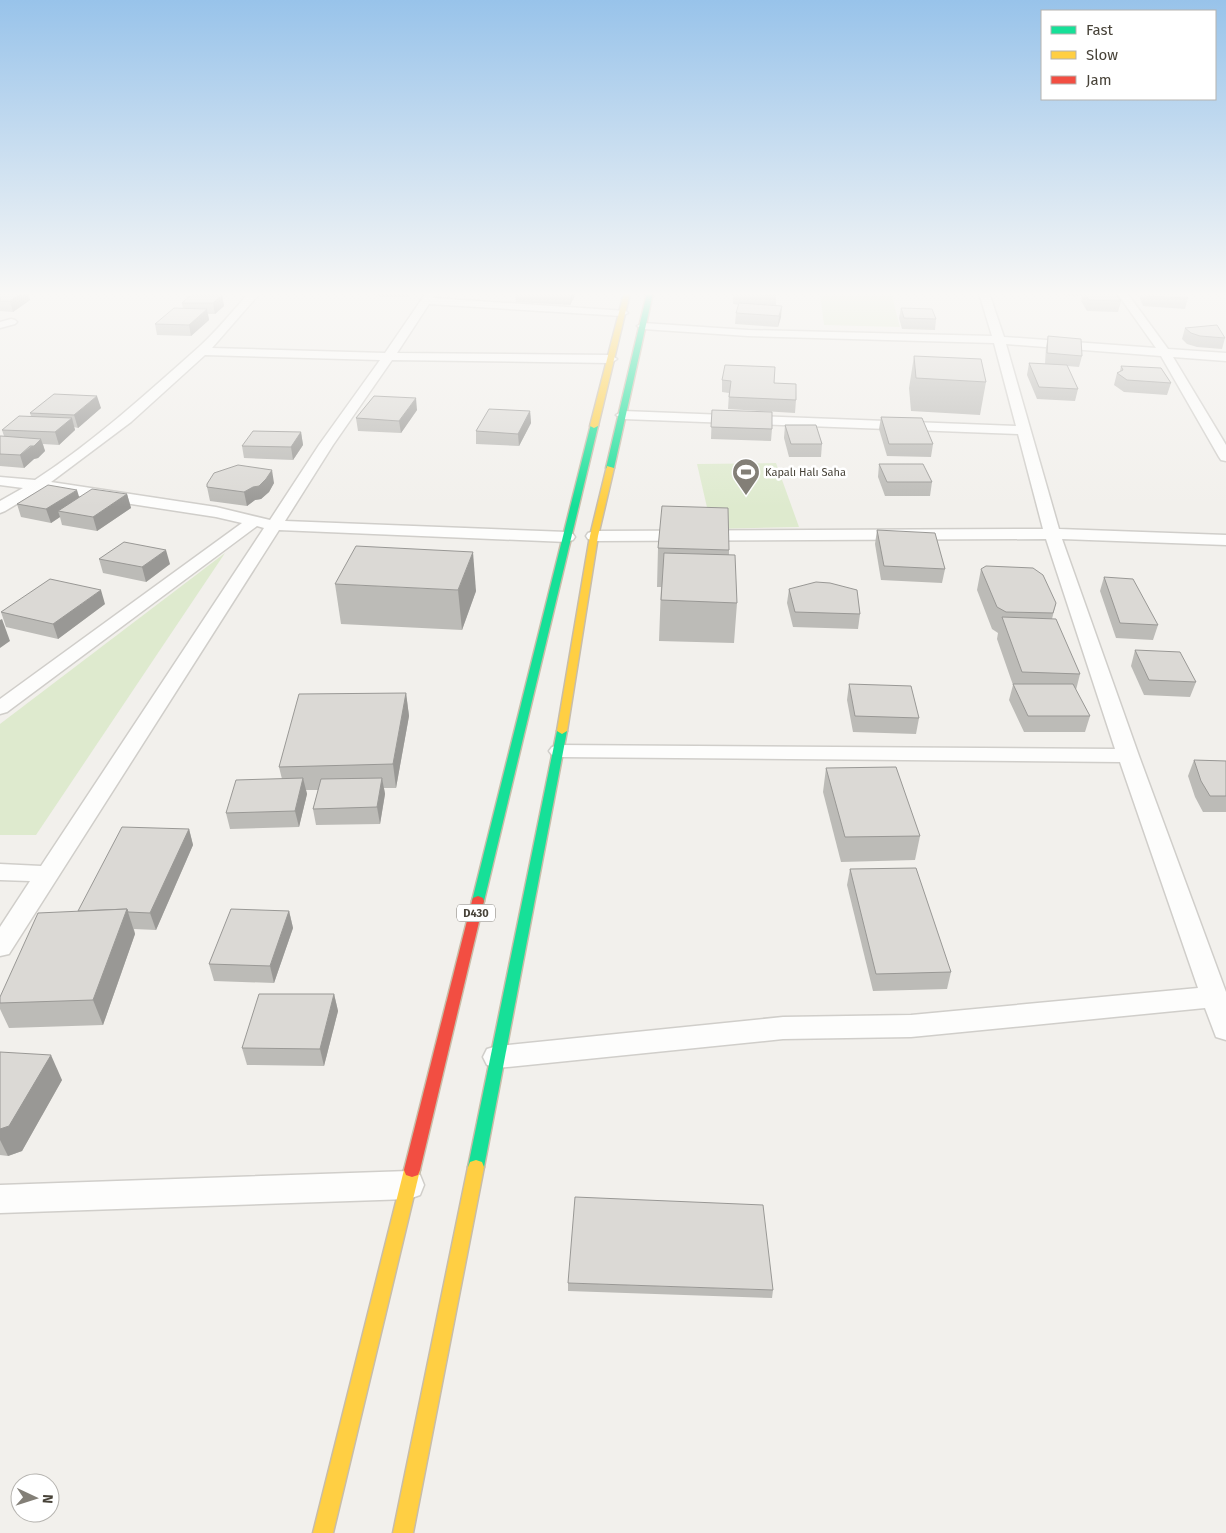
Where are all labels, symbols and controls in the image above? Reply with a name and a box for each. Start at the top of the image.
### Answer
legend [1041,10,1216,100]
text: Fast [1086,21,1113,39]
text: Slow [1086,46,1118,64]
text: Jam [1086,71,1112,89]
sports icon: Kapalı Halı Saha [731,457,761,496]
place label: Kapalı Halı Saha [765,466,846,479]
road number: D430 [457,904,495,921]
north arrow [10,1473,60,1523]
text: N [39,1494,56,1504]

